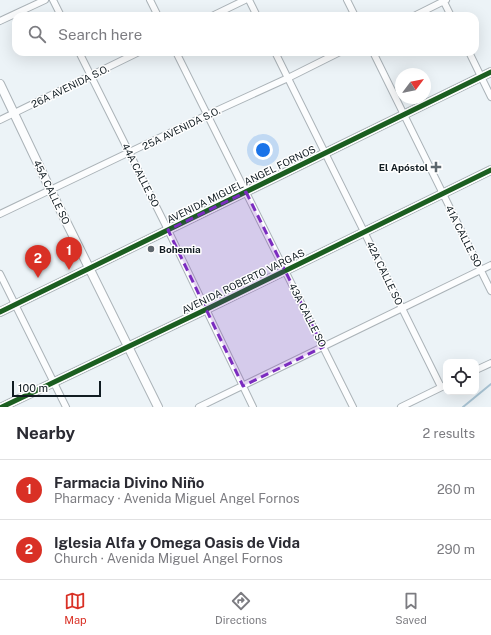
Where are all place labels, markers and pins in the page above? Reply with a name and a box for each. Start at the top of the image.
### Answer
place label: El Apóstol [379,161,428,173]
marker: El Apóstol [431,162,441,172]
pin: 1 [56,237,82,270]
place label: Bohemia [159,243,201,255]
marker: Bohemia [146,244,156,254]
pin: 2 [25,245,51,278]

